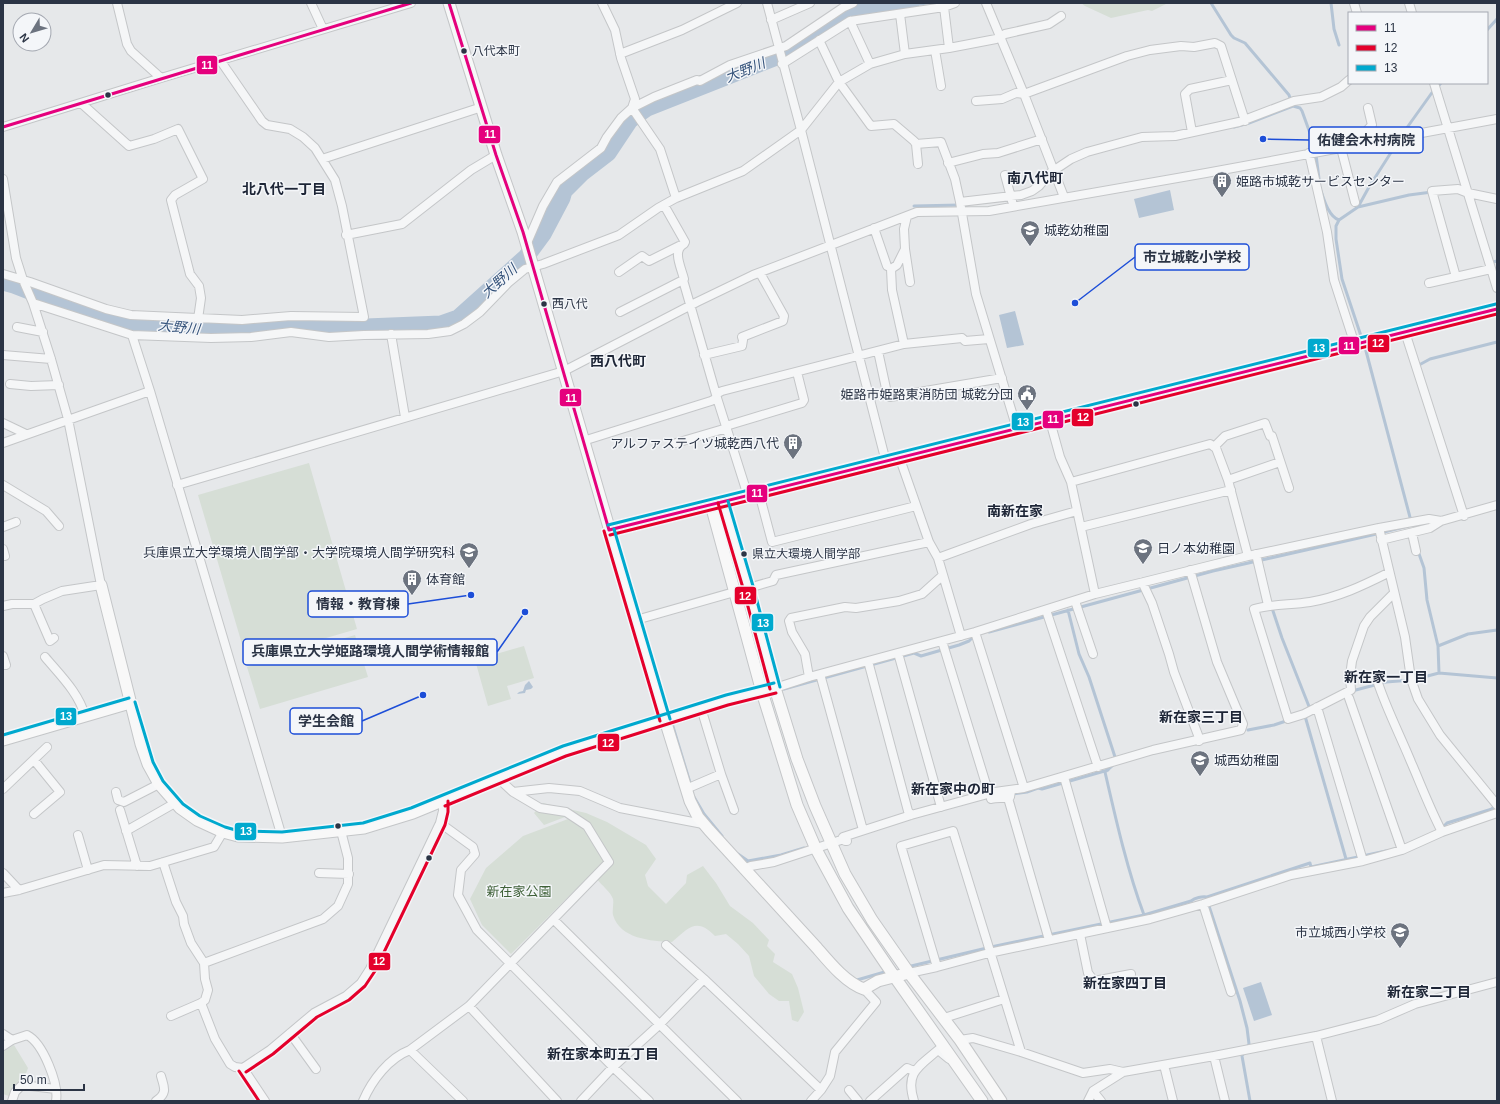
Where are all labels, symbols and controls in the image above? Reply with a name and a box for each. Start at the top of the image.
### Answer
north arrow [12,12,52,52]
legend [1348,12,1488,84]
text: 11 [1384,21,1397,35]
text: N [17,31,31,45]
text: 12 [1384,41,1398,55]
place label: 八代本町 [472,44,520,58]
marker: 八代本町 [459,46,469,56]
water label: 大野川 [723,54,769,85]
line badge: 11 [196,55,218,75]
text: 11 [201,59,213,71]
text: 13 [1384,61,1398,75]
unlabelled marker [103,90,113,100]
line badge: 11 [478,125,501,144]
callout: 佑健会木村病院 [1309,127,1423,153]
text: 11 [484,128,496,140]
text: 佑健会木村病院 [1317,132,1415,148]
district label: 南八代町 [1007,170,1063,186]
building icon: 姫路市城乾サービスセンター [1211,170,1233,198]
place label: 姫路市城乾サービスセンター [1236,174,1405,189]
district label: 北八代一丁目 [242,181,326,197]
school or university icon: 城乾幼稚園 [1019,219,1041,247]
place label: 城乾幼稚園 [1044,223,1109,238]
callout: 市立城乾小学校 [1135,244,1249,270]
text: 市立城乾小学校 [1143,249,1241,265]
water label: 大野川 [478,260,521,301]
place label: 西八代 [552,297,588,311]
marker: 西八代 [539,299,549,309]
water label: 大野川 [157,317,203,337]
line badge: 12 [1367,334,1390,353]
line badge: 11 [1338,336,1360,355]
text: 12 [1372,337,1384,349]
line badge: 13 [1307,338,1330,358]
text: 11 [1343,340,1355,352]
text: 13 [1313,342,1325,354]
district label: 西八代町 [590,353,646,369]
public building icon: 姫路市姫路東消防団 城乾分団 [1016,383,1038,411]
place label: 姫路市姫路東消防団 城乾分団 [840,387,1013,402]
line badge: 11 [559,388,582,407]
text: 11 [565,392,577,404]
unlabelled marker [1131,399,1141,409]
line badge: 12 [1071,408,1094,427]
line badge: 11 [1042,410,1064,429]
text: 12 [1077,411,1089,423]
line badge: 13 [1011,412,1034,431]
text: 11 [1047,413,1059,425]
text: 13 [1017,416,1029,428]
building icon: アルファステイツ城乾西八代 [782,432,804,460]
place label: アルファステイツ城乾西八代 [610,436,779,451]
line badge: 11 [746,484,768,503]
text: 11 [751,487,763,499]
district label: 南新在家 [987,503,1043,519]
school or university icon: 日ノ本幼稚園 [1132,537,1154,565]
school or university icon: 兵庫県立大学環境人間学部・大学院環境人間学研究科 [458,541,480,569]
place label: 日ノ本幼稚園 [1157,541,1235,556]
place label: 兵庫県立大学環境人間学部・大学院環境人間学研究科 [143,545,455,560]
place label: 県立大環境人間学部 [752,547,860,561]
marker: 県立大環境人間学部 [739,549,749,559]
building icon: 体育館 [401,568,423,596]
place label: 体育館 [426,572,465,587]
line badge: 12 [734,586,757,605]
text: 12 [739,590,751,602]
callout: 情報・教育棟 [308,591,408,617]
text: 情報・教育棟 [316,596,400,612]
line badge: 13 [751,613,774,632]
text: 13 [757,617,769,629]
callout: 兵庫県立大学姫路環境人間学術情報館 [243,639,497,665]
text: 兵庫県立大学姫路環境人間学術情報館 [251,643,489,659]
district label: 新在家一丁目 [1344,669,1428,685]
line badge: 13 [55,707,77,726]
callout: 学生会館 [290,708,362,734]
district label: 新在家三丁目 [1159,709,1243,725]
text: 13 [60,710,72,722]
text: 学生会館 [298,713,354,729]
line badge: 12 [597,733,620,752]
text: 12 [602,737,614,749]
school or university icon: 城西幼稚園 [1189,749,1211,777]
place label: 城西幼稚園 [1214,753,1279,768]
district label: 新在家中の町 [911,781,995,797]
unlabelled marker [333,821,343,831]
line badge: 13 [234,822,257,841]
text: 13 [240,825,252,837]
unlabelled marker [424,853,434,863]
park label: 新在家公園 [486,884,552,899]
school or university icon: 市立城西小学校 [1389,921,1411,949]
place label: 市立城西小学校 [1295,925,1386,940]
line badge: 12 [368,952,391,971]
text: 12 [373,955,385,967]
district label: 新在家四丁目 [1083,975,1167,991]
district label: 新在家二丁目 [1387,984,1471,1000]
district label: 新在家本町五丁目 [547,1046,659,1062]
scale bar [14,1066,84,1092]
text: 50 m [20,1073,47,1087]

